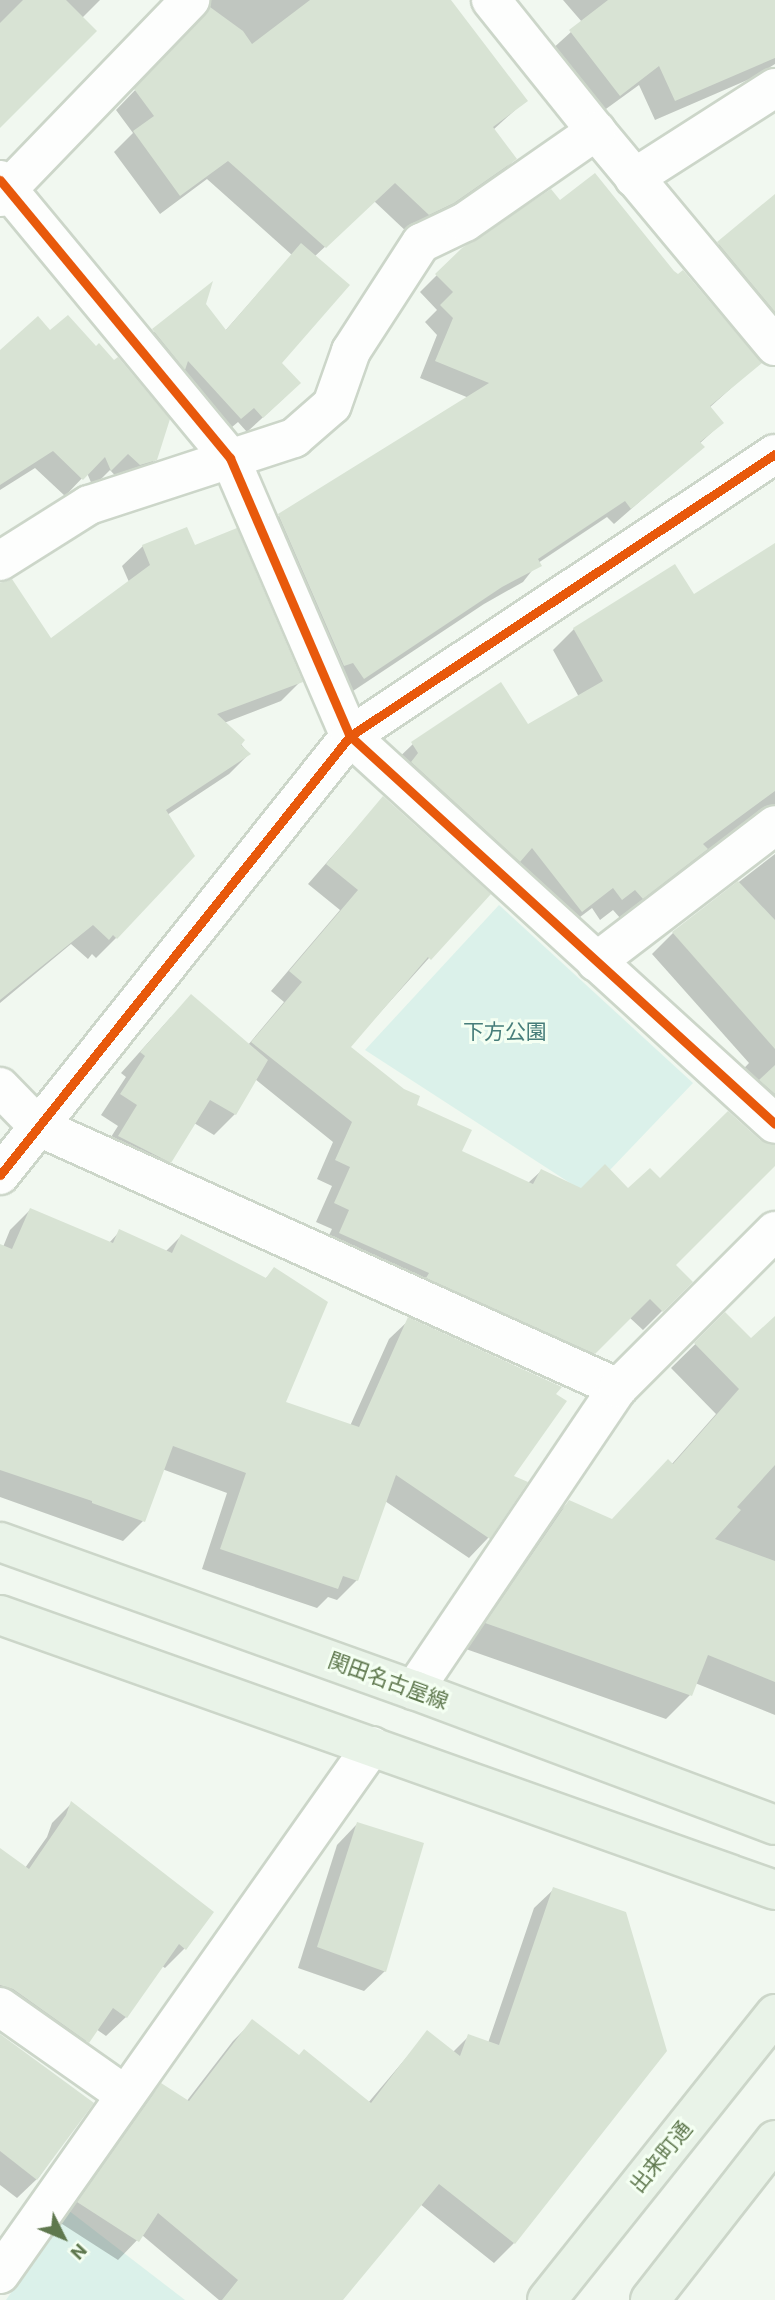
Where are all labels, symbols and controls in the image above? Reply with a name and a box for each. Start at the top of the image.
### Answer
park label: 下方公園 [463,1019,547,1045]
street label: 関田名古屋線 [324,1648,452,1714]
street label: 出来町通 [625,2116,697,2198]
north arrow [28,2202,98,2272]
text: N [66,2239,92,2264]

